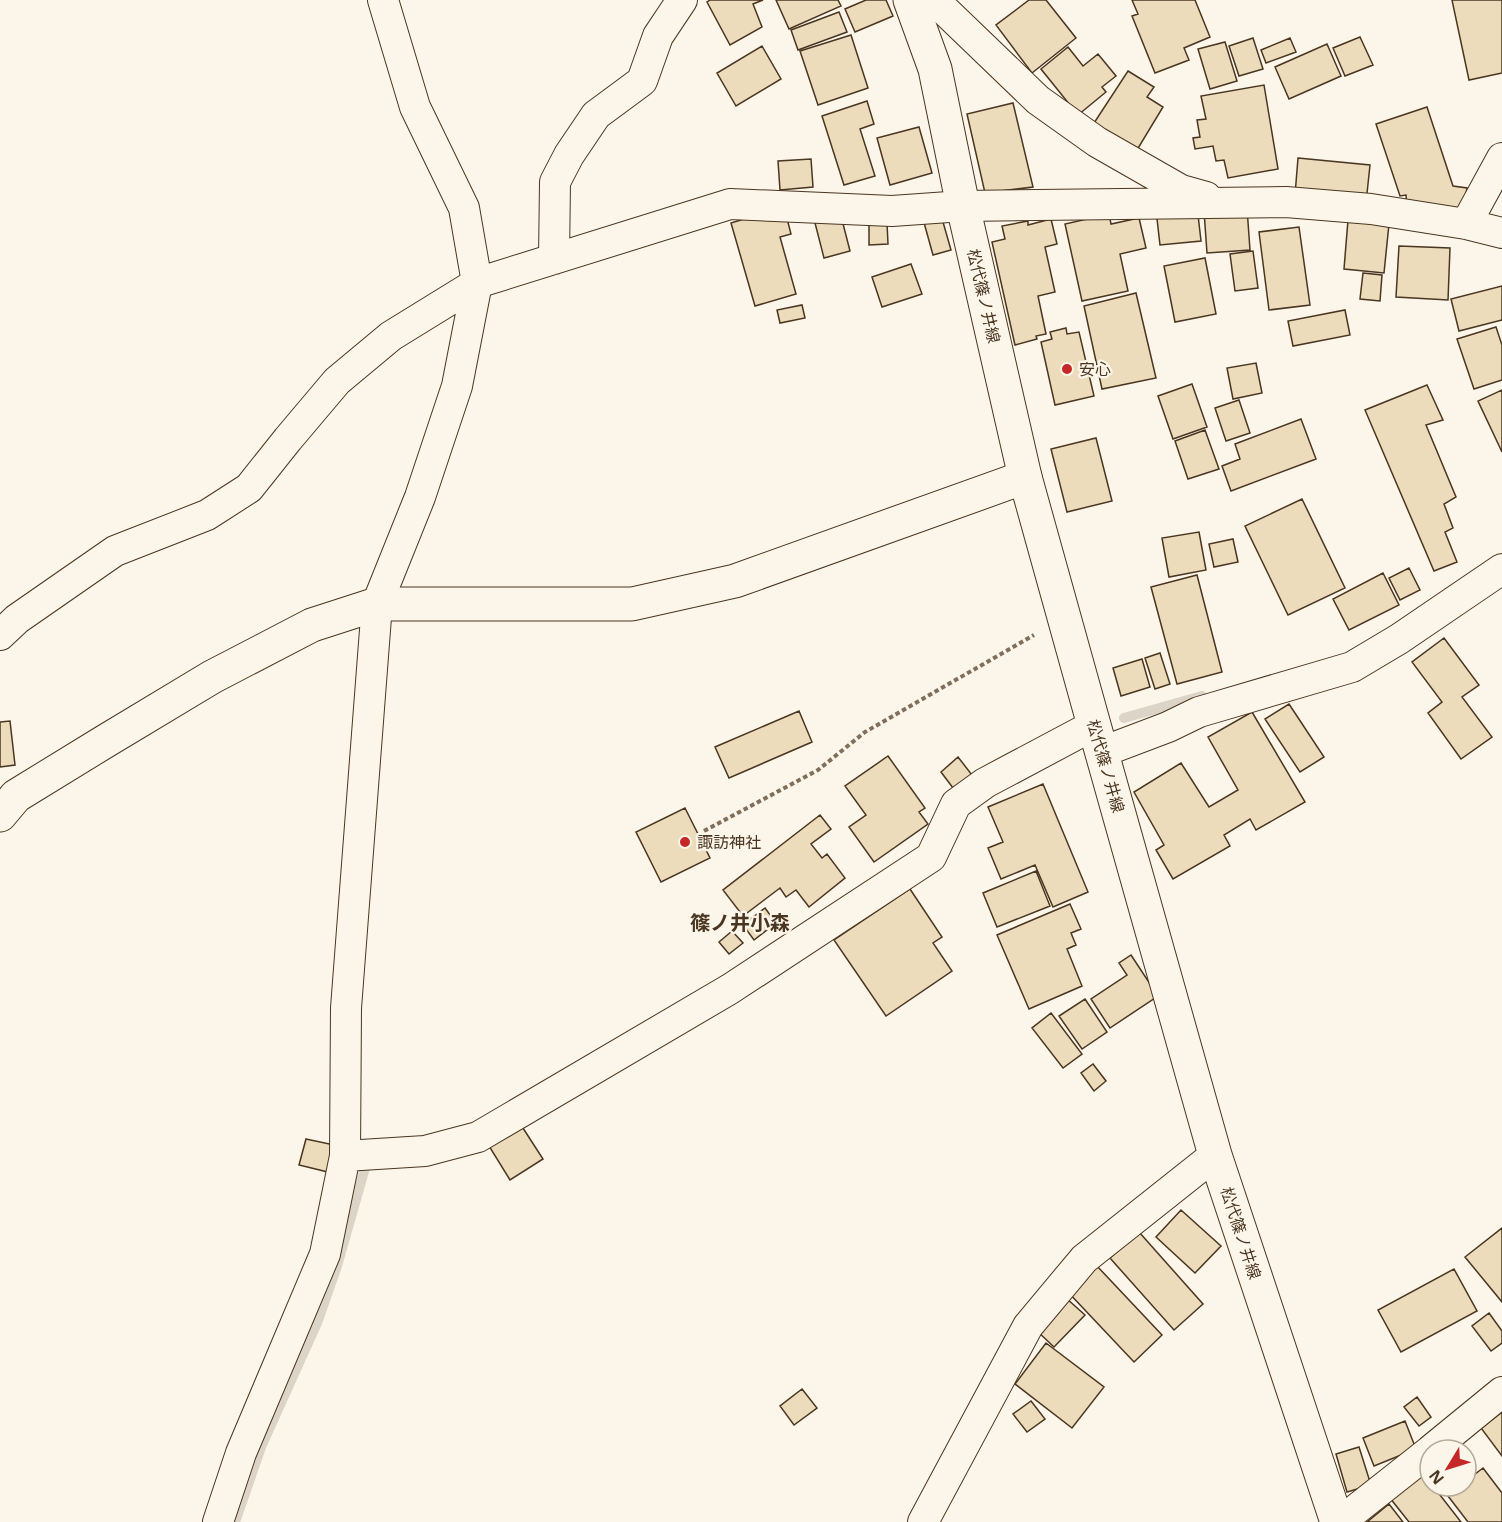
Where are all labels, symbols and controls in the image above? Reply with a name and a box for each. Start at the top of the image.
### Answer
street label: 松代篠ノ井線 [962,247,1006,345]
place label: 安心 [1079,358,1111,380]
marker: 安心 [1060,362,1074,376]
street label: 松代篠ノ井線 [1082,717,1130,815]
place label: 諏訪神社 [697,831,761,853]
marker: 諏訪神社 [678,835,692,849]
district label: 篠ノ井小森 [690,909,790,936]
street label: 松代篠ノ井線 [1216,1184,1266,1282]
north arrow [1418,1438,1478,1498]
text: N [1424,1465,1449,1489]

